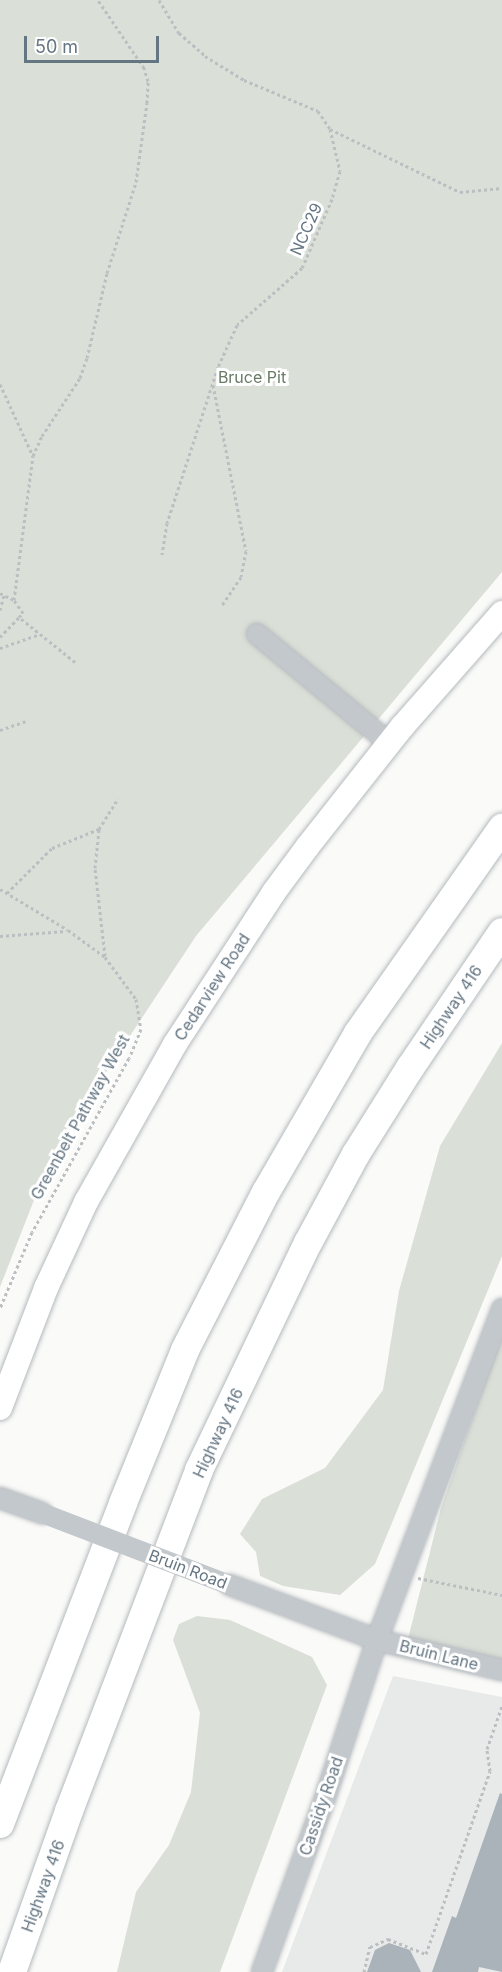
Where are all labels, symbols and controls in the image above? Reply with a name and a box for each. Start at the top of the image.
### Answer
scale bar [27,24,162,62]
text: 50 m [35,36,78,57]
street label: NCC29 [286,200,326,258]
park label: Bruce Pit [218,367,286,387]
street label: Cedarview Road [170,930,254,1044]
street label: Highway 416 [416,961,486,1053]
street label: Greenbelt Pathway West [27,1031,133,1203]
street label: Highway 416 [189,1385,247,1481]
street label: Bruin Road [146,1545,230,1593]
street label: Bruin Lane [398,1636,480,1674]
street label: Cassidy Road [295,1754,347,1858]
street label: Highway 416 [17,1837,69,1935]

